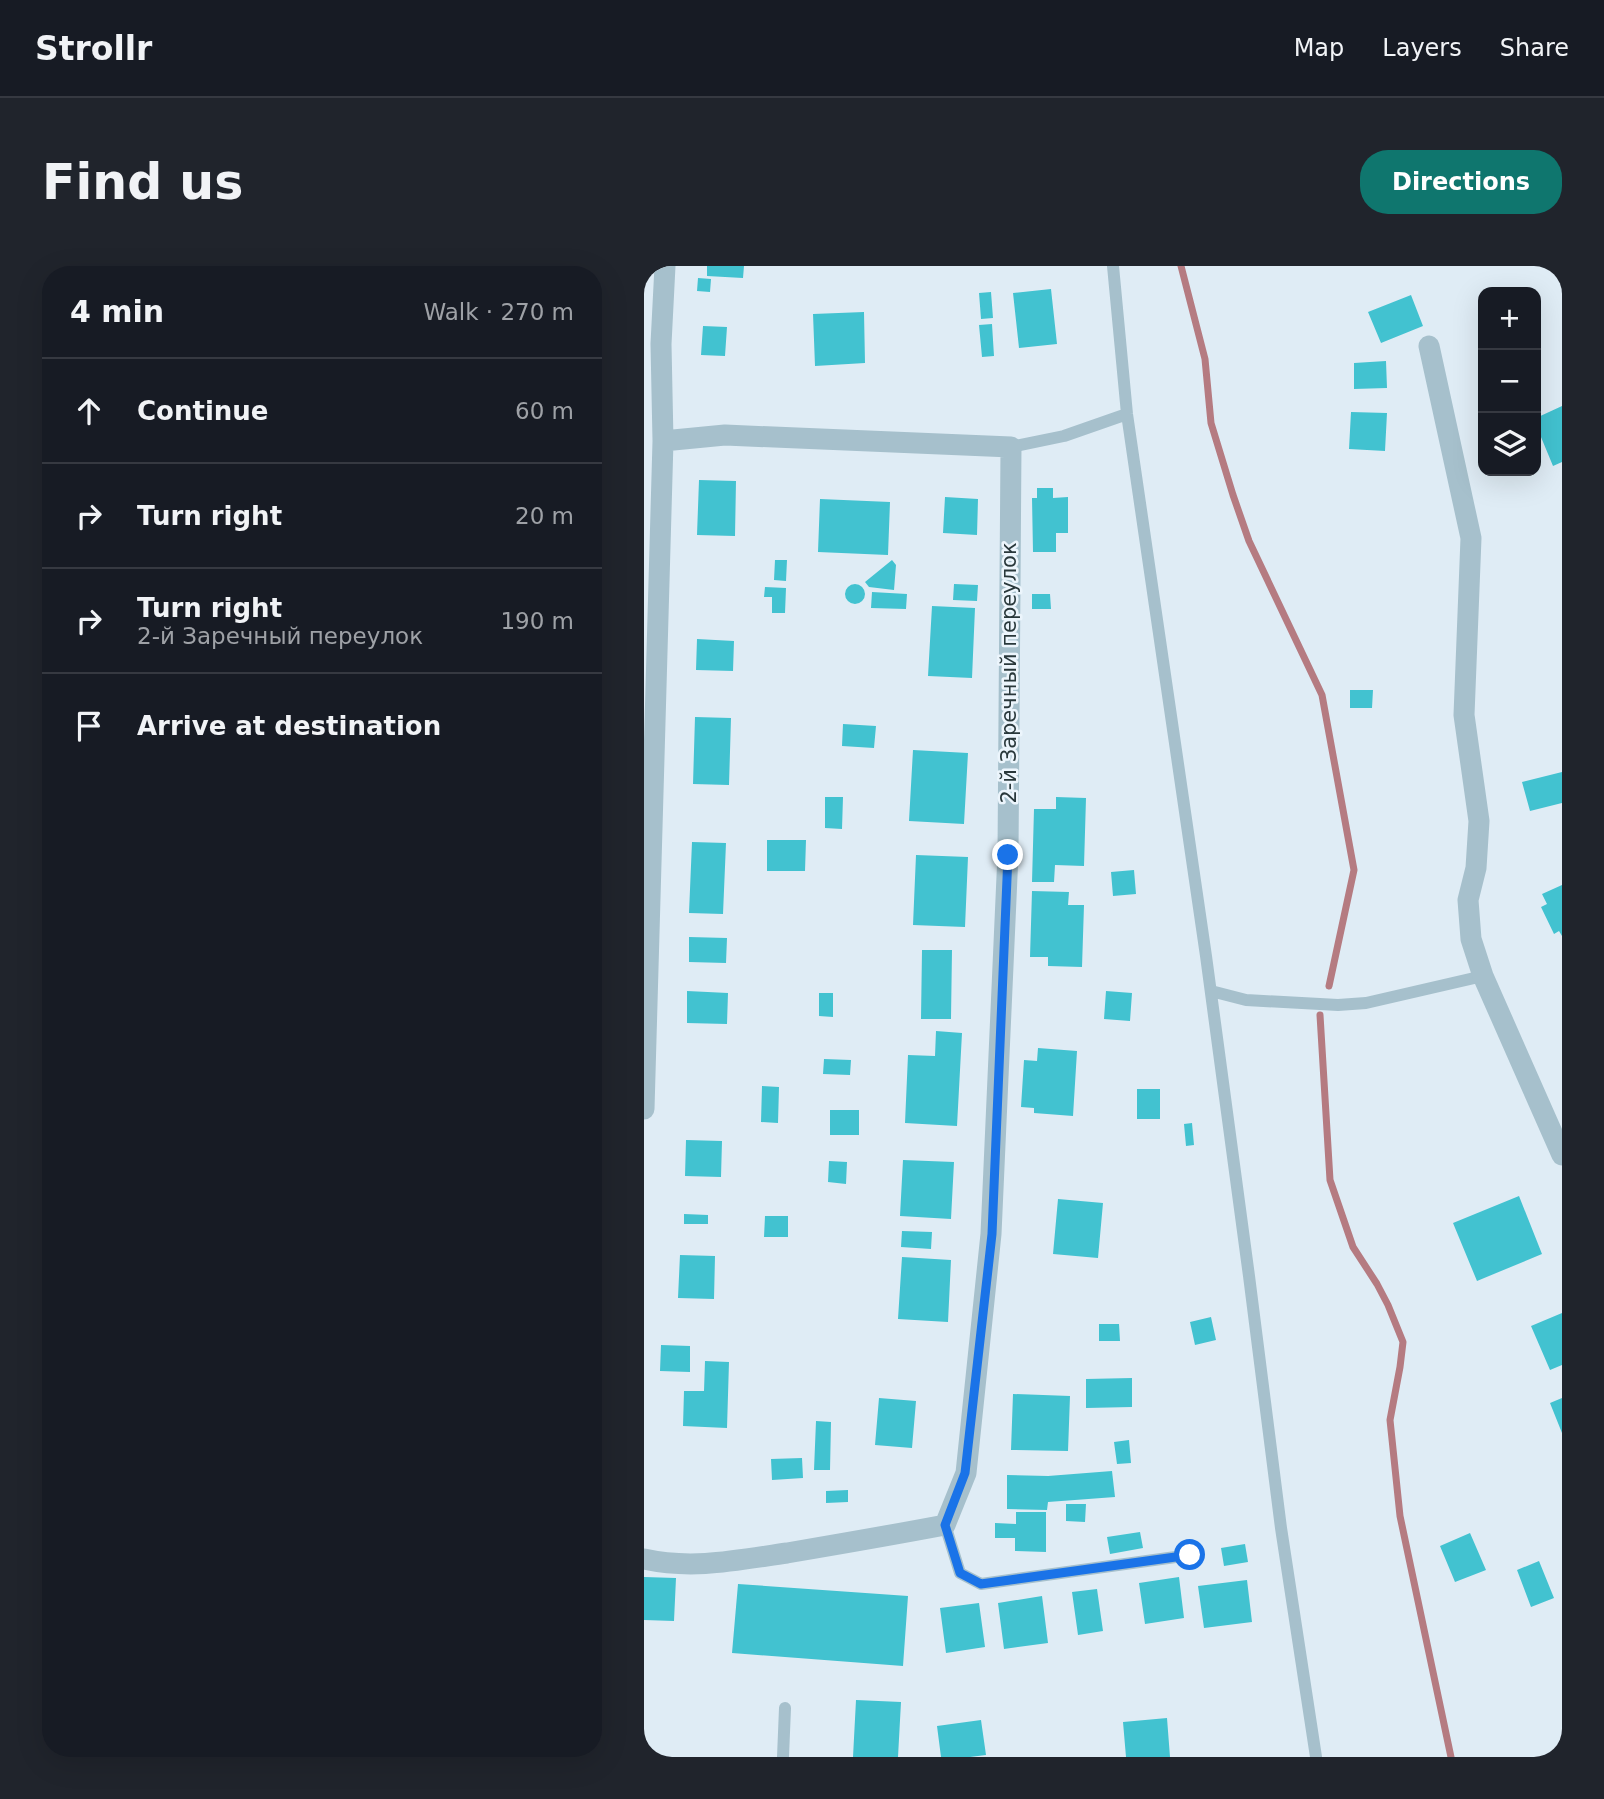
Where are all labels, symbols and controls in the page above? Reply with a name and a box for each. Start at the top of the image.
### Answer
text: Strollr [35,29,152,68]
text: Map [1294,34,1344,62]
text: Layers [1382,34,1462,62]
text: Share [1500,34,1569,62]
button: Directions [1360,150,1562,214]
text: Find us [42,154,243,211]
map controls [1478,287,1541,476]
button: + [1478,287,1541,350]
text: 4 min [70,294,164,329]
text: Walk · 270 m [423,299,574,325]
button: − [1478,350,1541,413]
icon: ahead [70,392,108,430]
text: Continue [137,396,268,426]
text: 60 m [515,398,574,424]
button: layers [1478,413,1541,476]
icon: right [70,497,108,535]
text: Turn right [137,501,282,531]
text: 20 m [515,503,574,529]
street label: 2-й Заречный переулок [997,542,1021,804]
text: Turn right [137,593,282,623]
icon: right [70,602,108,640]
text: 190 m [500,608,574,634]
text: 2-й Заречный переулок [137,623,423,649]
icon: arrive [70,707,108,745]
text: Arrive at destination [137,711,441,741]
route end [992,839,1023,870]
route start [1174,1539,1205,1570]

